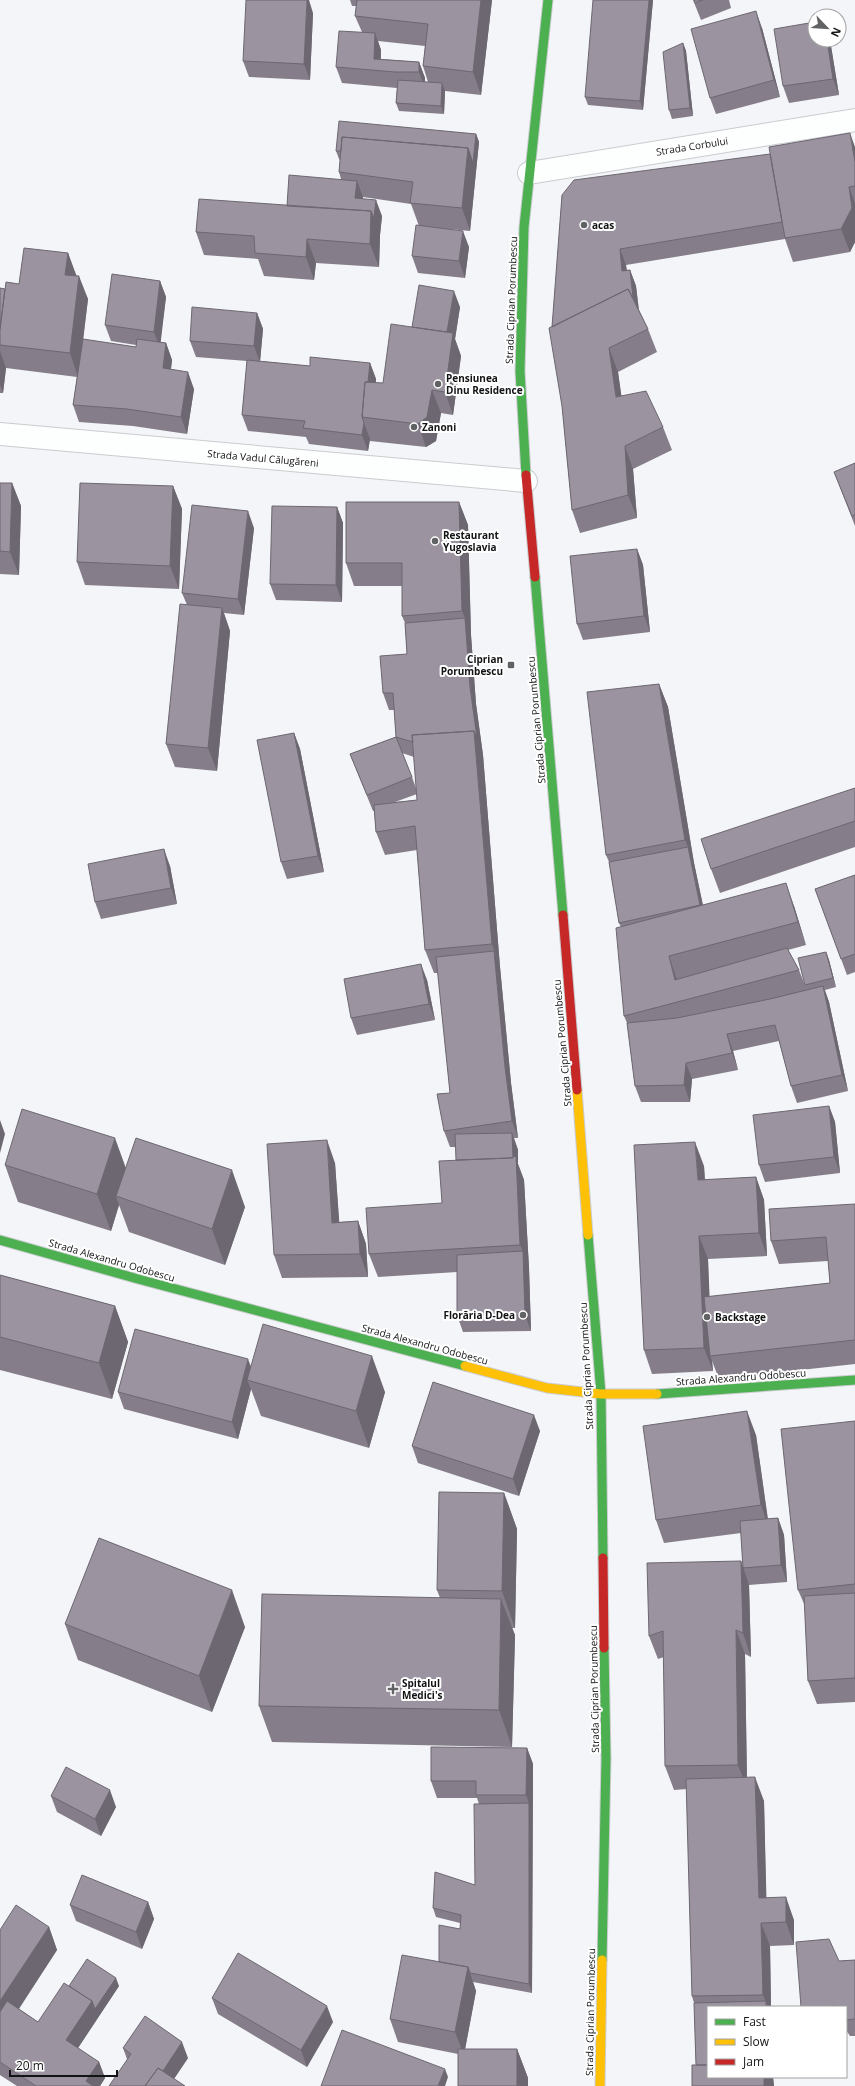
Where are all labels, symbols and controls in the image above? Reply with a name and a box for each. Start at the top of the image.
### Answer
north arrow [807,8,847,48]
text: N [828,25,845,40]
street label: Strada Corbului [655,133,729,159]
place label: acas [592,218,614,232]
marker: acas [579,220,589,230]
street label: Strada Ciprian Porumbescu [502,236,520,364]
place label: Pensiunea Dinu Residence [446,371,523,397]
marker: Pensiunea Dinu Residence [433,379,443,389]
place label: Zanoni [422,420,456,434]
marker: Zanoni [409,422,419,432]
street label: Strada Vadul Călugăreni [207,446,319,470]
place label: Restaurant Yugoslavia [443,528,500,554]
marker: Restaurant Yugoslavia [430,536,440,546]
place label: Ciprian Porumbescu [441,652,503,678]
street label: Strada Ciprian Porumbescu [523,656,549,784]
marker: Ciprian Porumbescu [506,660,516,670]
street label: Strada Ciprian Porumbescu [549,979,575,1107]
street label: Strada Alexandru Odobescu [47,1235,177,1285]
street label: Strada Ciprian Porumbescu [576,1302,596,1430]
place label: Florăria D-Dea [443,1308,515,1322]
marker: Florăria D-Dea [518,1310,528,1320]
place label: Backstage [715,1310,766,1324]
marker: Backstage [702,1312,712,1322]
street label: Strada Alexandru Odobescu [360,1320,490,1368]
street label: Strada Alexandru Odobescu [675,1365,807,1389]
street label: Strada Ciprian Porumbescu [586,1625,602,1753]
place label: Spitalul Medici's [402,1676,443,1702]
marker: Spitalul Medici's [387,1683,399,1695]
street label: Strada Ciprian Porumbescu [582,1948,598,2076]
legend [707,2006,847,2078]
text: Fast [743,2013,766,2030]
text: Slow [743,2033,770,2050]
scale bar [10,2052,117,2078]
text: Jam [742,2053,764,2070]
text: 20 m [16,2057,44,2074]

